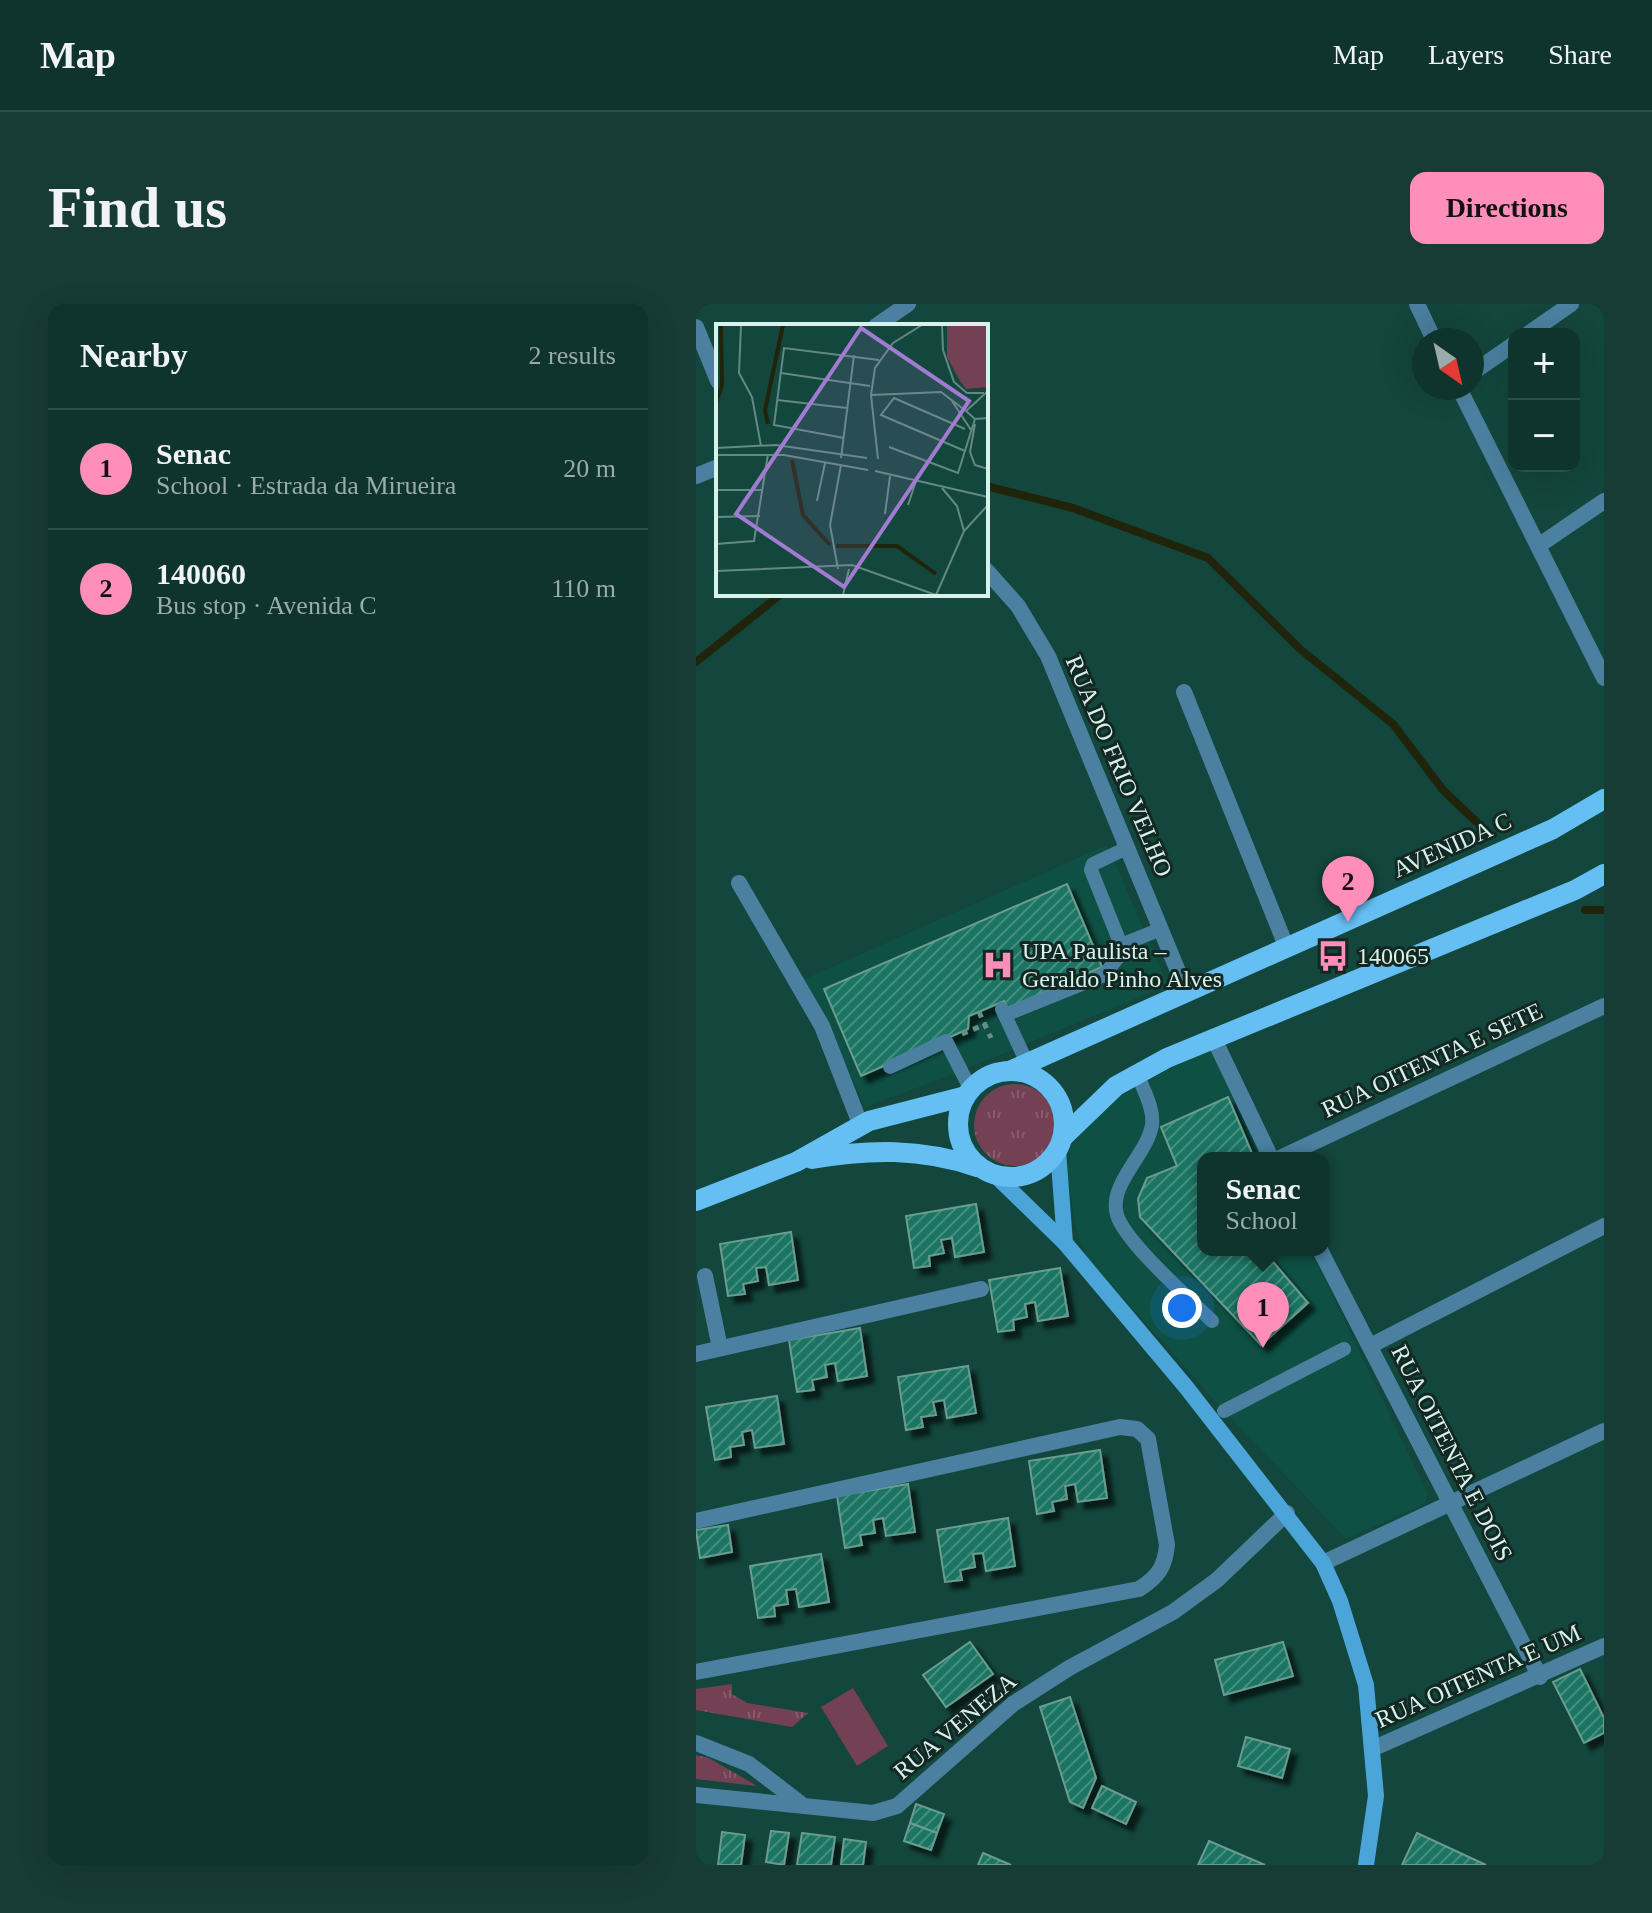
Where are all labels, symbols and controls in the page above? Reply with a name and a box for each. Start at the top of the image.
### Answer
text: Map [40,34,116,76]
text: Map [1333,39,1384,70]
text: Layers [1428,39,1504,70]
text: Share [1548,39,1612,70]
button: Directions [1410,172,1604,244]
text: Find us [48,177,227,239]
inset map [716,324,988,596]
north arrow [1412,328,1484,400]
map controls [1508,328,1580,472]
button: + [1508,328,1580,400]
text: Nearby [80,337,188,374]
text: 2 results [529,341,616,370]
button: − [1508,400,1580,472]
text: Senac [156,437,231,470]
text: 1 [100,454,113,483]
text: 20 m [563,454,616,483]
text: School · Estrada da Mirueira [156,471,456,500]
text: 140060 [156,557,246,590]
text: 2 [100,574,113,603]
text: 110 m [551,574,616,603]
text: Bus stop · Avenida C [156,591,377,620]
street label: RUA DO FRIO VELHO [1061,652,1177,880]
street label: AVENIDA C [1389,807,1515,883]
pin: 2 [1322,856,1374,922]
place label: UPA Paulista – Geraldo Pinho Alves [1022,938,1222,992]
bus stop icon: 140065 [1316,939,1350,973]
place label: 140065 [1357,943,1429,969]
hospital icon: UPA Paulista – Geraldo Pinho Alves [981,948,1015,982]
street label: RUA OITENTA E SETE [1318,997,1546,1123]
popup [1197,1152,1329,1256]
text: Senac [1226,1172,1301,1205]
text: School [1226,1206,1298,1235]
pin: 1 [1237,1282,1289,1348]
your location [1162,1288,1202,1328]
street label: RUA OITENTA E DOIS [1386,1341,1518,1565]
street label: RUA OITENTA E UM [1372,1619,1584,1733]
street label: RUA VENEZA [889,1667,1022,1784]

